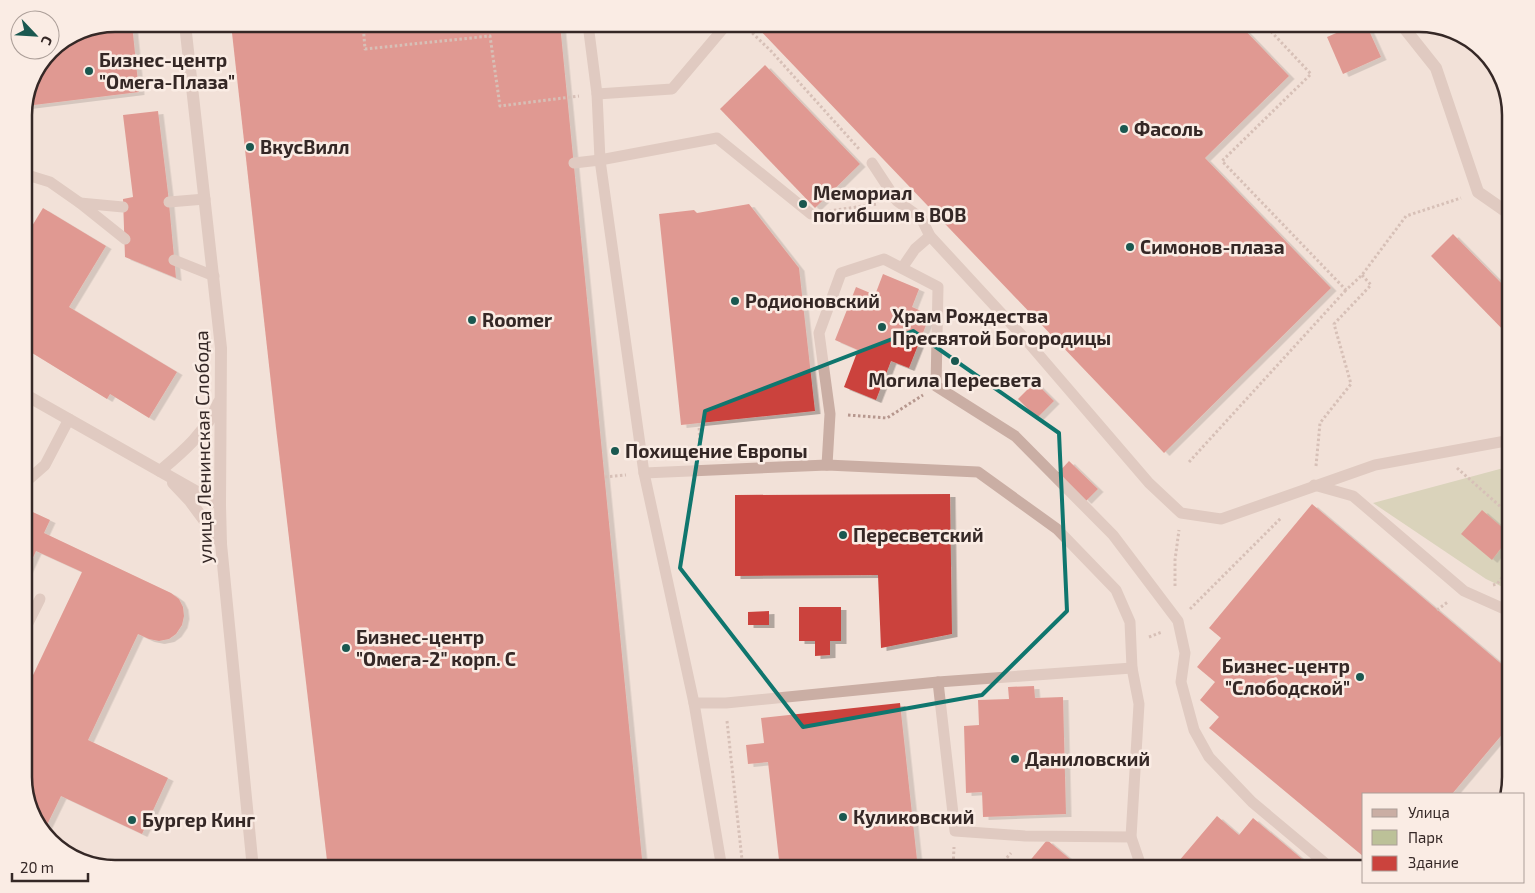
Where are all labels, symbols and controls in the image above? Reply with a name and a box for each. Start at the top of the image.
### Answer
north arrow [10,10,60,60]
text: С [38,33,57,48]
place label: Бизнес-центр "Омега-Плаза" [99,48,235,93]
marker: Бизнес-центр "Омега-Плаза" [83,65,95,77]
place label: Фасоль [1134,117,1203,140]
marker: Фасоль [1118,123,1130,135]
place label: ВкусВилл [260,135,350,158]
marker: ВкусВилл [244,141,256,153]
place label: Мемориал погибшим в ВОВ [813,181,966,226]
marker: Мемориал погибшим в ВОВ [797,198,809,210]
place label: Симонов-плаза [1140,235,1285,258]
marker: Симонов-плаза [1124,241,1136,253]
place label: Родионовский [745,289,880,312]
marker: Родионовский [729,295,741,307]
place label: Храм Рождества Пресвятой Богородицы [892,304,1111,349]
place label: Roomer [482,308,552,331]
marker: Roomer [466,314,478,326]
marker: Храм Рождества Пресвятой Богородицы [876,321,888,333]
street label: улица Ленинская Слобода [189,330,217,564]
marker: Могила Пересвета [949,355,961,367]
place label: Могила Пересвета [868,368,1042,391]
place label: Похищение Европы [625,439,808,462]
marker: Похищение Европы [609,445,621,457]
place label: Пересветский [853,523,984,546]
marker: Пересветский [837,529,849,541]
place label: Бизнес-центр "Омега-2" корп. C [356,625,516,670]
marker: Бизнес-центр "Омега-2" корп. C [340,642,352,654]
place label: Бизнес-центр "Слободской" [1222,654,1350,699]
marker: Бизнес-центр "Слободской" [1354,671,1366,683]
place label: Даниловский [1025,747,1150,770]
marker: Даниловский [1009,753,1021,765]
legend [1362,793,1525,883]
text: Улица [1408,803,1450,821]
place label: Куликовский [853,805,974,828]
place label: Бургер Кинг [142,808,255,831]
marker: Куликовский [837,811,849,823]
marker: Бургер Кинг [126,814,138,826]
text: Парк [1408,828,1443,846]
scale bar [12,850,89,882]
text: Здание [1408,853,1459,871]
text: 20 m [20,858,54,876]

